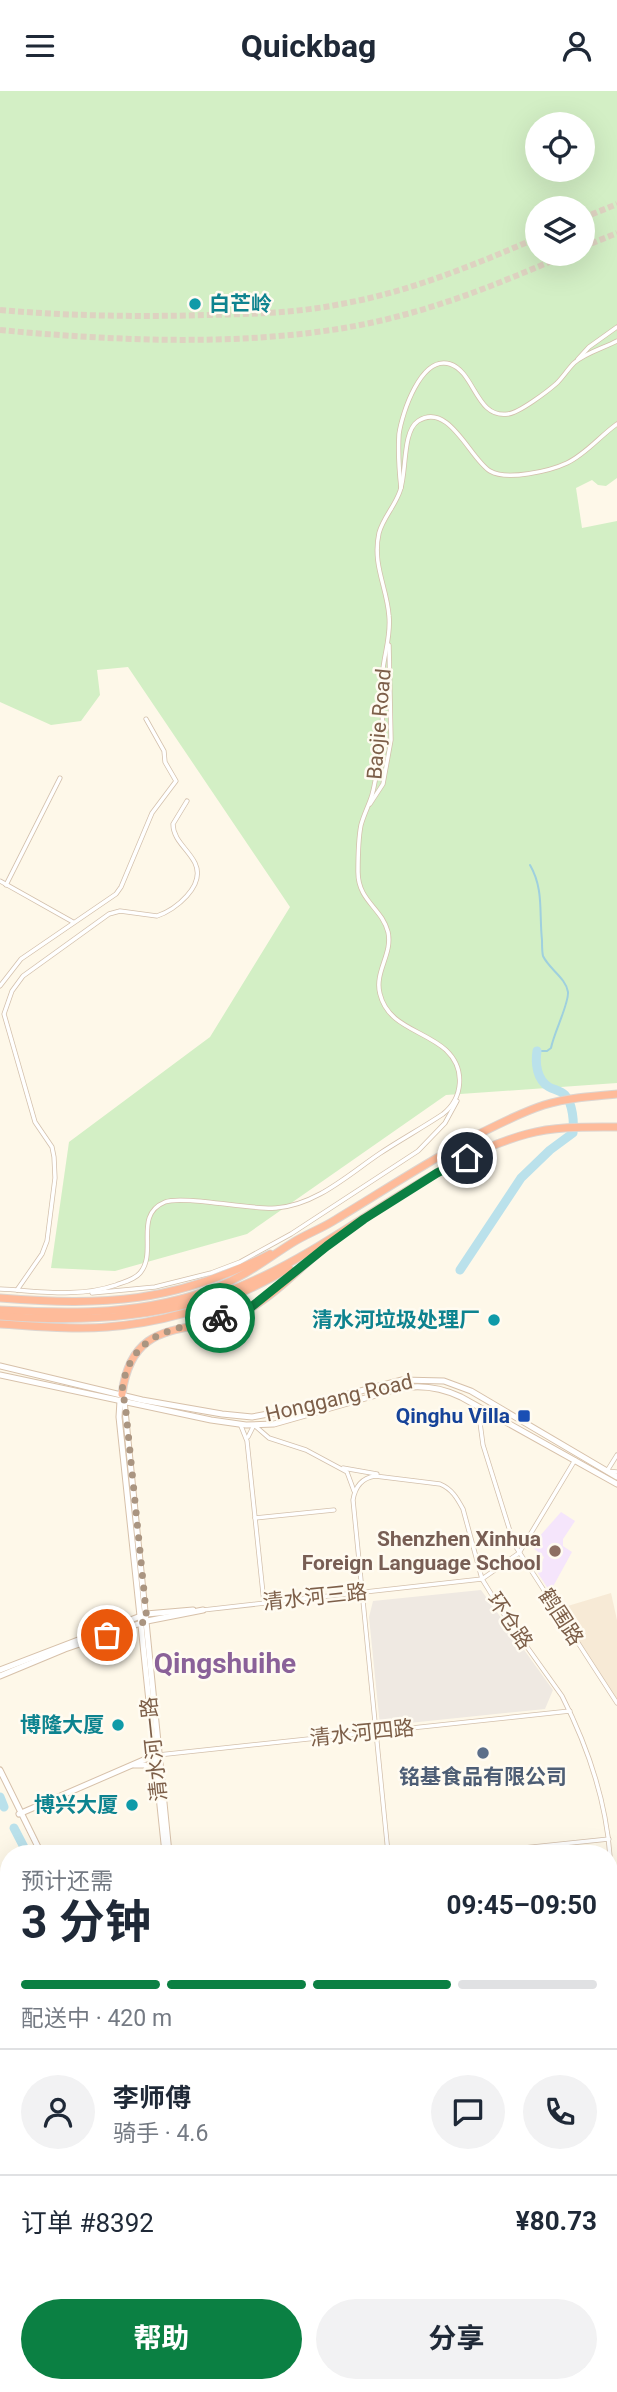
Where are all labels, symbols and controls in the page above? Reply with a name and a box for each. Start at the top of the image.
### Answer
icon: menu [21,27,59,65]
text: Quickbag [241,27,376,65]
icon: person [558,27,596,65]
map controls [525,112,595,266]
button: locate [525,112,595,182]
button: layers [525,196,595,266]
place label: 白芒岭 [209,292,272,316]
marker: 白芒岭 [187,296,203,312]
street label: Baojie Road [362,668,396,780]
pin [437,1128,497,1188]
icon: home [448,1139,486,1177]
courier [185,1283,255,1353]
icon: bike [201,1299,239,1337]
place label: 清水河垃圾处理厂 [312,1308,480,1332]
marker: 清水河垃圾处理厂 [486,1312,502,1328]
street label: Honggang Road [263,1369,415,1427]
place label: Qinghu Villa [396,1404,510,1428]
marker: Qinghu Villa [516,1408,532,1424]
place label: Shenzhen Xinhua Foreign Language School [302,1527,541,1575]
marker: Shenzhen Xinhua Foreign Language School [547,1543,563,1559]
street label: 清水河三路 [262,1580,368,1614]
street label: 鹤围路 [534,1584,588,1650]
street label: 环仓路 [482,1588,538,1654]
pin [77,1605,137,1665]
icon: bag [88,1616,126,1654]
district label: Qingshuihe [154,1647,296,1680]
street label: 清水河一路 [137,1696,171,1802]
place label: 博隆大厦 [20,1713,104,1737]
street label: 清水河四路 [309,1716,415,1750]
marker: 博隆大厦 [110,1717,126,1733]
marker: 铭基食品有限公司 [475,1745,491,1761]
place label: 铭基食品有限公司 [399,1765,567,1789]
place label: 博兴大厦 [34,1793,118,1817]
marker: 博兴大厦 [124,1797,140,1813]
text: 预计还需 [21,1868,113,1895]
text: 09:45–09:50 [447,1890,597,1920]
text: 3 分钟 [21,1895,151,1949]
text: 配送中 · 420 m [21,2005,172,2032]
button: person [21,2075,95,2149]
button: chat [431,2075,505,2149]
button: phone [523,2075,597,2149]
text: 李师傅 [113,2083,191,2113]
text: 骑手 · 4.6 [113,2120,208,2147]
text: ¥80.73 [516,2206,597,2236]
text: 订单 #8392 [21,2208,154,2238]
button: 帮助 [21,2299,302,2379]
button: 分享 [316,2299,597,2379]

